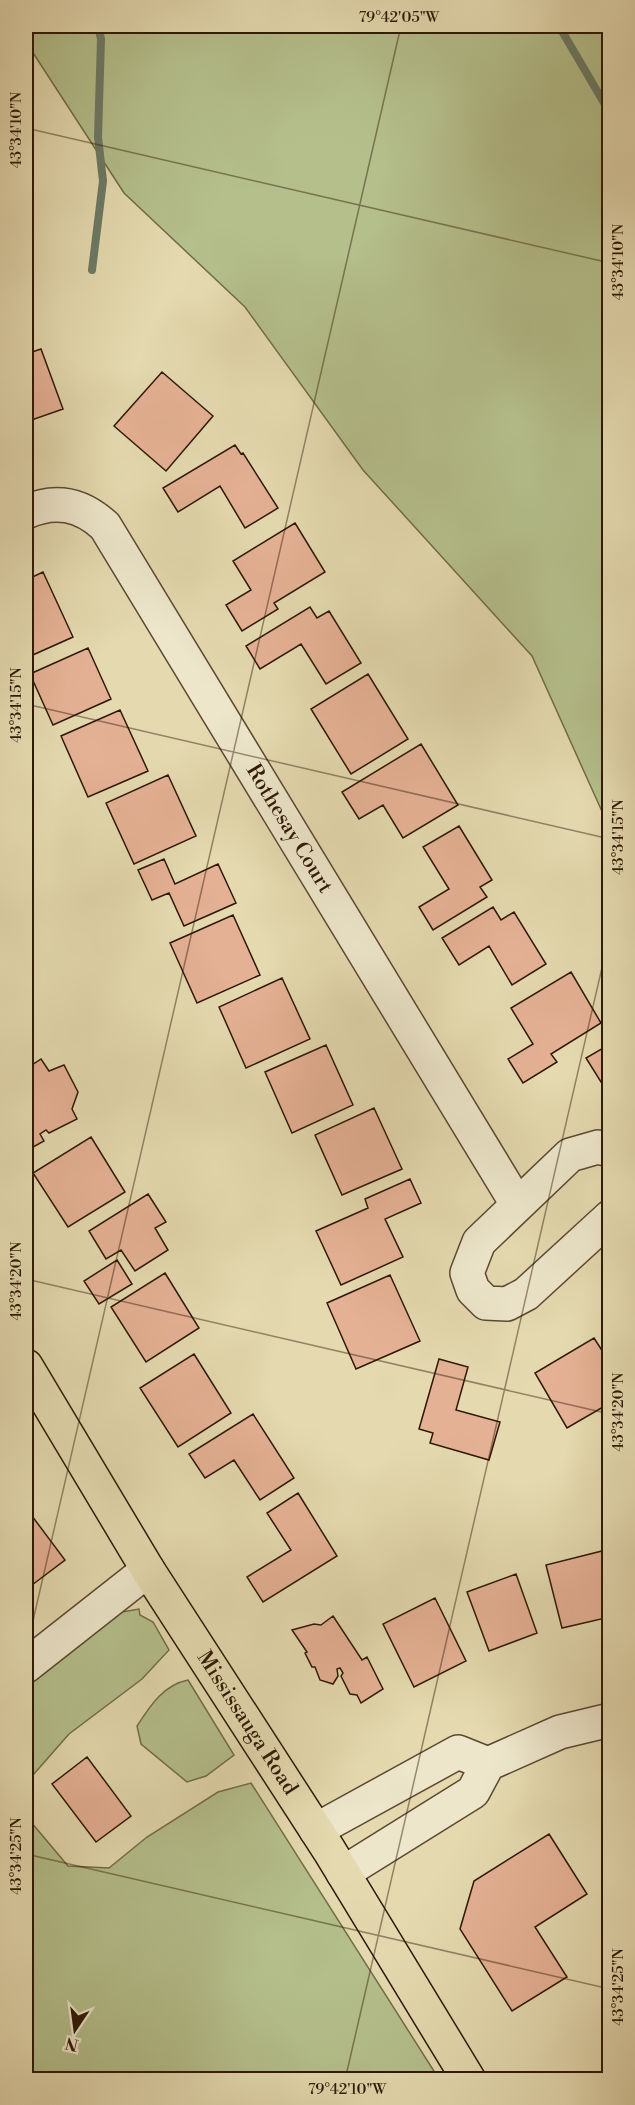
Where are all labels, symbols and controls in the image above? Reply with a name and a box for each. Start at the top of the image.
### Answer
text: 79°42'05"W [359,8,440,27]
text: 43°34'10"N [7,92,26,168]
text: 43°34'10"N [609,224,628,300]
text: 43°34'15"N [7,667,26,743]
street label: Rothesay Court [240,760,338,899]
text: 43°34'15"N [609,799,628,875]
text: 43°34'20"N [7,1241,26,1321]
text: 43°34'20"N [609,1372,628,1452]
street label: Mississauga Road [191,1646,303,1800]
text: 43°34'25"N [7,1817,26,1895]
text: 43°34'25"N [609,1948,628,2026]
north arrow [45,2000,105,2060]
text: N [63,2032,80,2055]
text: 79°42'10"W [308,2080,386,2099]

